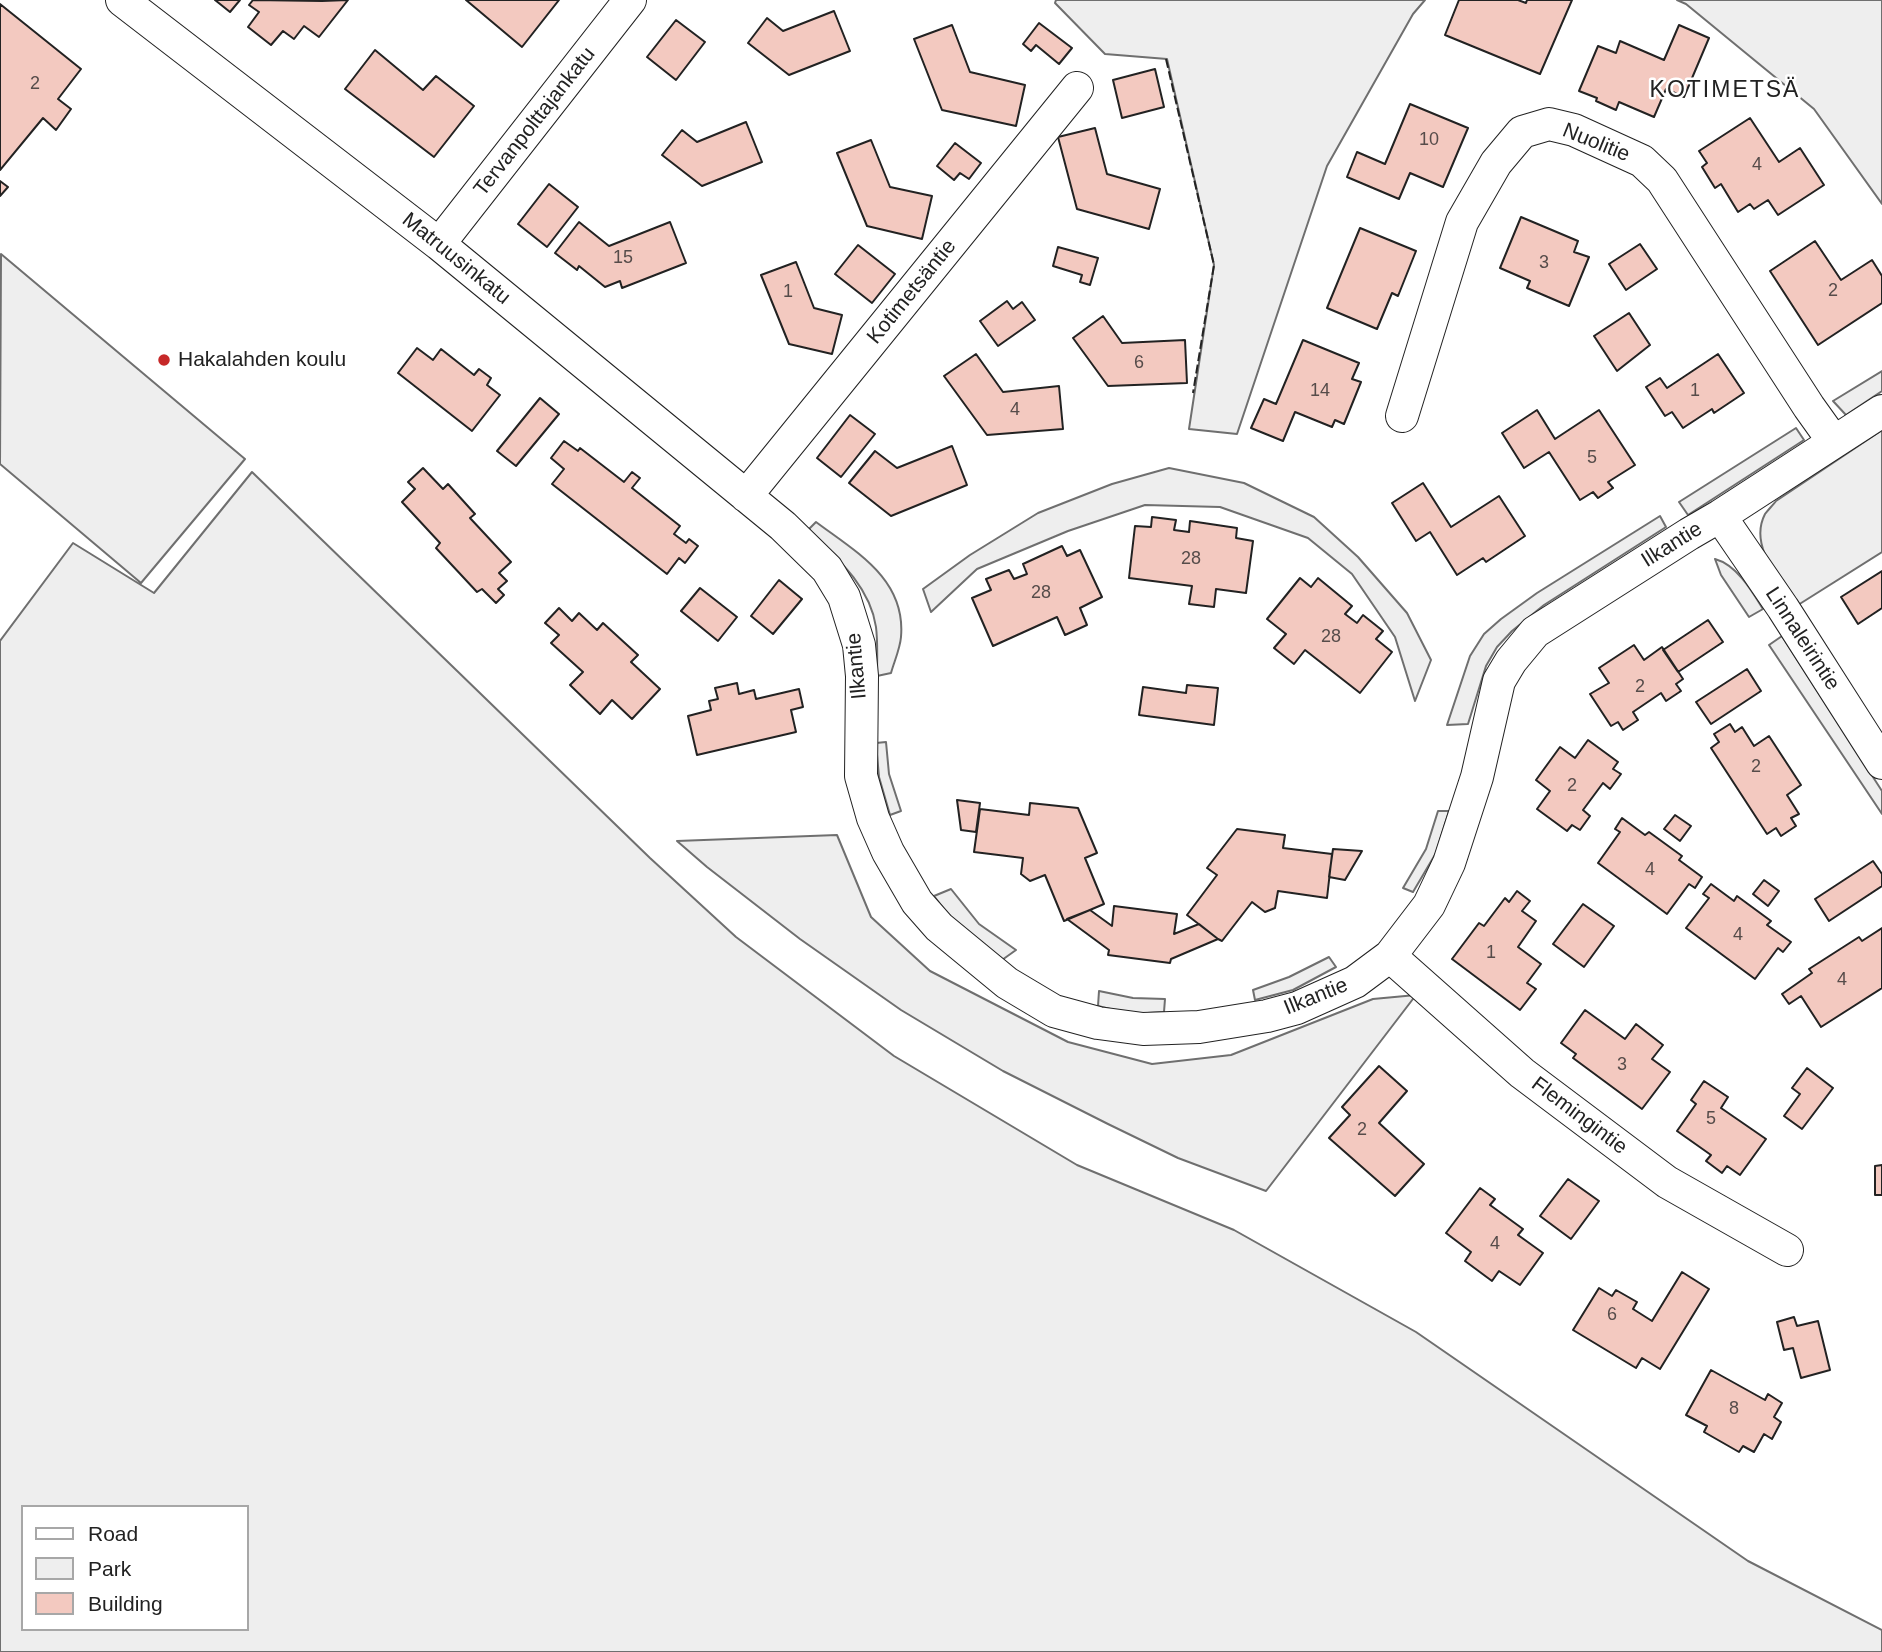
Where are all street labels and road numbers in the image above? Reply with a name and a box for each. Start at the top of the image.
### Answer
street label: Tervanpolttajankatu [469,42,601,202]
street label: Nuolitie [1559,118,1633,168]
street label: Matruusinkatu [397,208,515,310]
street label: Kotimetsäntie [862,235,962,349]
street label: Ilkantie [1637,517,1707,573]
street label: Linnaleirintie [1759,583,1845,695]
street label: Ilkantie [842,632,872,700]
street label: Ilkantie [1280,973,1352,1021]
street label: Flemingintie [1526,1072,1632,1160]

